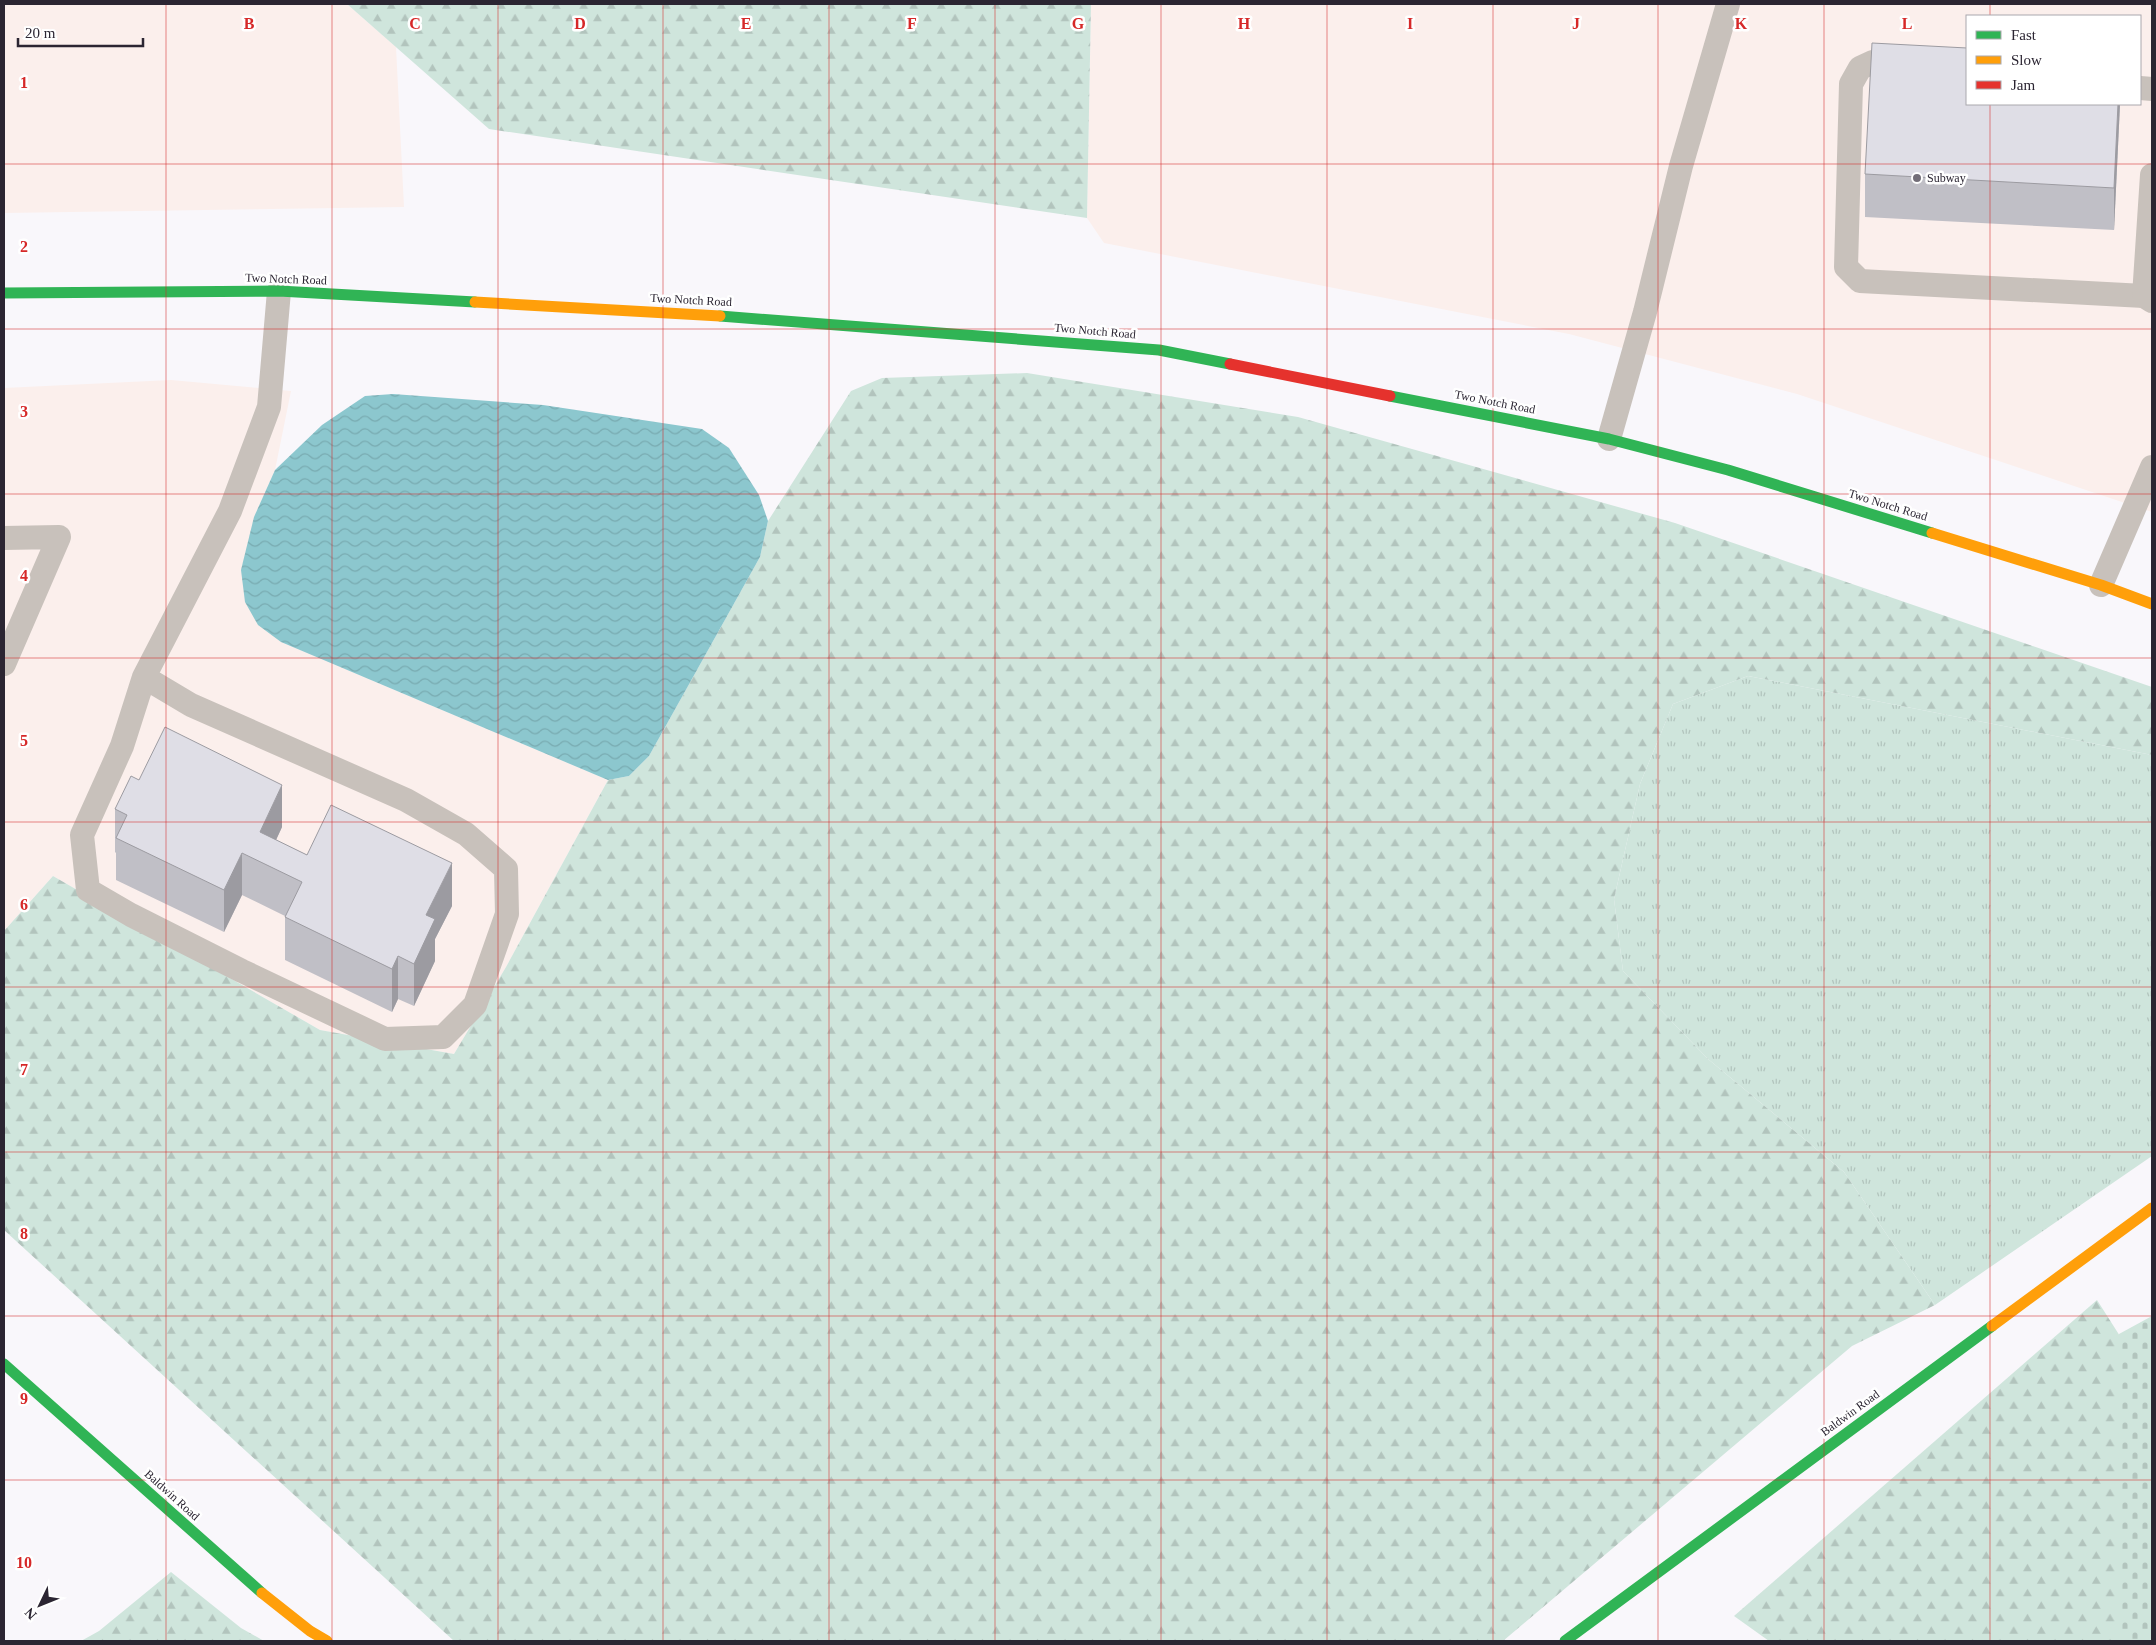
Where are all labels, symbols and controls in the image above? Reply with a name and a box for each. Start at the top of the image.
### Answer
scale bar [18,15,142,47]
text: B [244,15,255,32]
text: C [409,15,421,32]
text: D [574,15,586,32]
text: E [741,15,751,32]
text: F [907,15,917,32]
text: G [1072,15,1085,32]
text: H [1238,15,1251,32]
text: I [1407,15,1413,32]
text: J [1572,15,1580,32]
text: K [1735,15,1748,32]
text: L [1902,15,1912,32]
legend [1966,15,2141,105]
text: 20 m [25,25,56,41]
text: Fast [2011,27,2037,43]
text: Slow [2011,52,2042,68]
text: 1 [20,74,28,91]
text: Jam [2011,77,2035,93]
place label: Subway [1927,171,1966,185]
marker: Subway [1911,172,1923,184]
text: 2 [20,238,28,255]
street label: Two Notch Road [245,271,327,287]
street label: Two Notch Road [650,291,732,309]
street label: Two Notch Road [1054,320,1136,342]
street label: Two Notch Road [1454,387,1536,417]
text: 3 [20,403,28,420]
street label: Two Notch Road [1847,486,1929,524]
text: 4 [20,567,28,584]
text: 5 [20,732,28,749]
text: 6 [20,896,28,913]
text: 7 [20,1061,28,1078]
text: 8 [20,1225,28,1242]
street label: Baldwin Road [1818,1387,1882,1439]
text: 9 [20,1390,28,1407]
street label: Baldwin Road [142,1467,202,1523]
text: 10 [16,1554,32,1571]
north arrow [15,1580,65,1630]
text: N [22,1605,40,1622]

